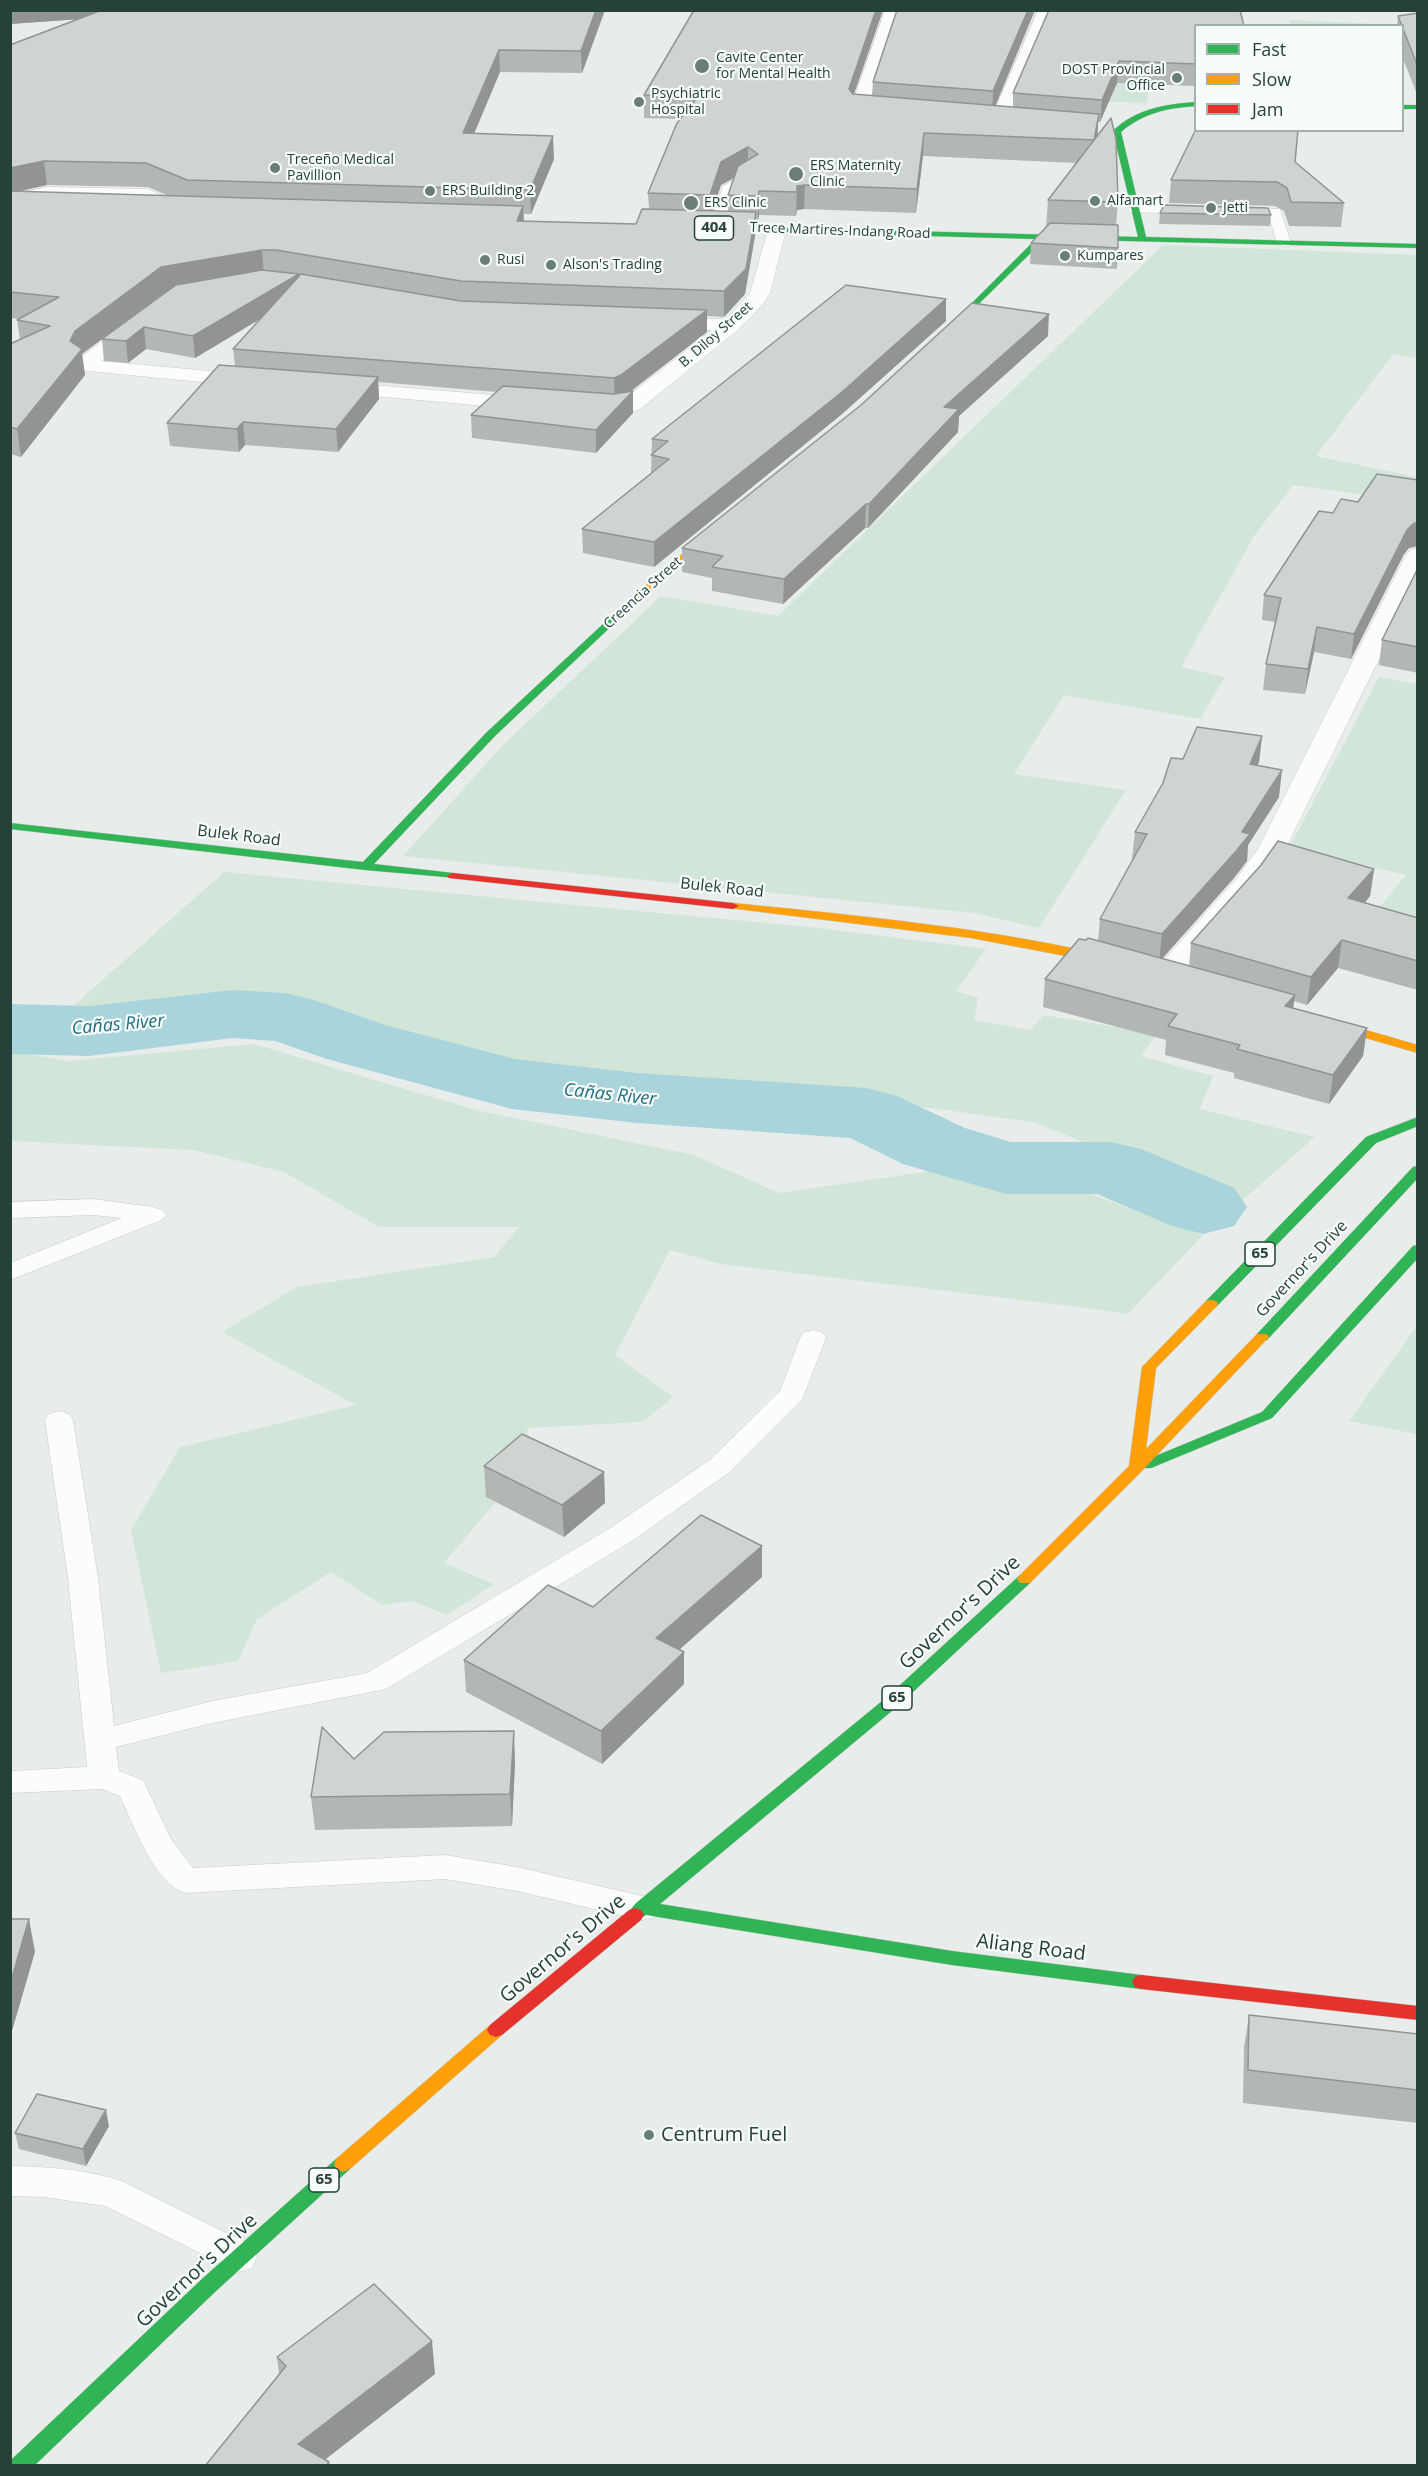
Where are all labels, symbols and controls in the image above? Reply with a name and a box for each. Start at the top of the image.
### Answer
legend [1194,24,1404,132]
text: Fast [1252,37,1286,61]
place label: Cavite Center for Mental Health [716,50,831,82]
marker: Cavite Center for Mental Health [693,57,711,75]
place label: DOST Provincial Office [1062,62,1165,94]
text: Slow [1252,67,1291,91]
marker: DOST Provincial Office [1170,71,1184,85]
place label: Psychiatric Hospital [651,86,721,118]
marker: Psychiatric Hospital [632,95,646,109]
text: Jam [1252,97,1284,121]
place label: Treceño Medical Pavillion [287,152,394,184]
place label: ERS Maternity Clinic [810,158,901,190]
marker: Treceño Medical Pavillion [268,161,282,175]
marker: ERS Maternity Clinic [787,165,805,183]
place label: ERS Building 2 [442,183,534,199]
marker: ERS Building 2 [423,184,437,198]
place label: Alfamart [1107,193,1163,209]
marker: ERS Clinic [682,194,700,212]
marker: Alfamart [1088,194,1102,208]
place label: ERS Clinic [704,195,766,211]
place label: Jetti [1223,200,1248,216]
marker: Jetti [1204,201,1218,215]
road number: 404 [694,216,734,240]
street label: Trece Martires-Indang Road [749,219,931,243]
place label: Kumpares [1077,248,1144,264]
marker: Kumpares [1058,249,1072,263]
place label: Rusi [497,252,524,268]
marker: Rusi [478,253,492,267]
place label: Alson's Trading [563,257,662,273]
marker: Alson's Trading [544,258,558,272]
street label: B. Diloy Street [676,299,756,371]
street label: Creencia Street [600,553,686,633]
street label: Bulek Road [196,821,282,851]
street label: Bulek Road [679,874,765,902]
water label: Cañas River [71,1010,165,1040]
water label: Cañas River [563,1079,657,1111]
street label: Governor's Drive [1252,1217,1352,1321]
road number: 65 [1245,1242,1275,1266]
street label: Governor's Drive [895,1551,1025,1675]
road number: 65 [882,1686,912,1710]
street label: Governor's Drive [495,1890,631,2008]
street label: Aliang Road [975,1929,1087,1967]
place label: Centrum Fuel [661,2123,787,2147]
marker: Centrum Fuel [642,2128,656,2142]
road number: 65 [309,2168,339,2192]
street label: Governor's Drive [132,2209,262,2333]

